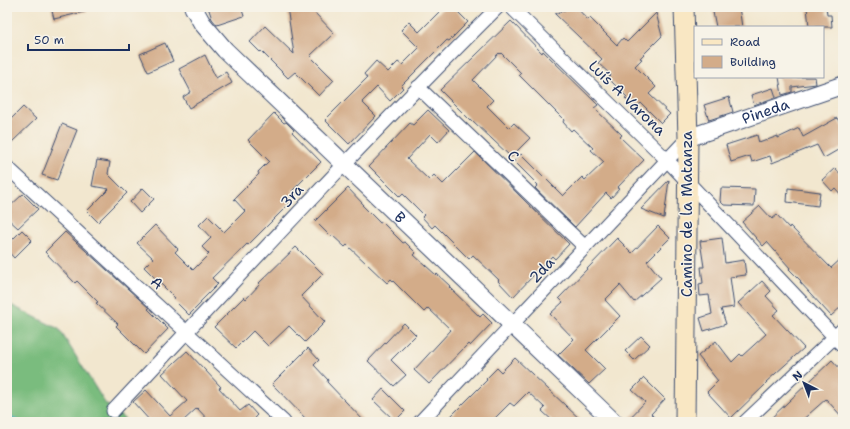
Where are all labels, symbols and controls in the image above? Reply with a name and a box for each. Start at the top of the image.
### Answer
scale bar [28,26,129,52]
legend [694,26,824,78]
text: 50 m [34,32,64,48]
text: Road [730,34,761,50]
text: Building [730,54,776,70]
street label: Luís A Varona [584,56,671,141]
street label: Pineda [739,94,793,129]
street label: Camino de la Matanza [677,130,697,297]
street label: C [503,146,523,166]
street label: 3ra [276,179,308,212]
street label: B [390,207,410,228]
street label: 2da [525,252,560,287]
street label: A [146,272,168,294]
north arrow [784,363,824,403]
text: N [789,367,806,384]

